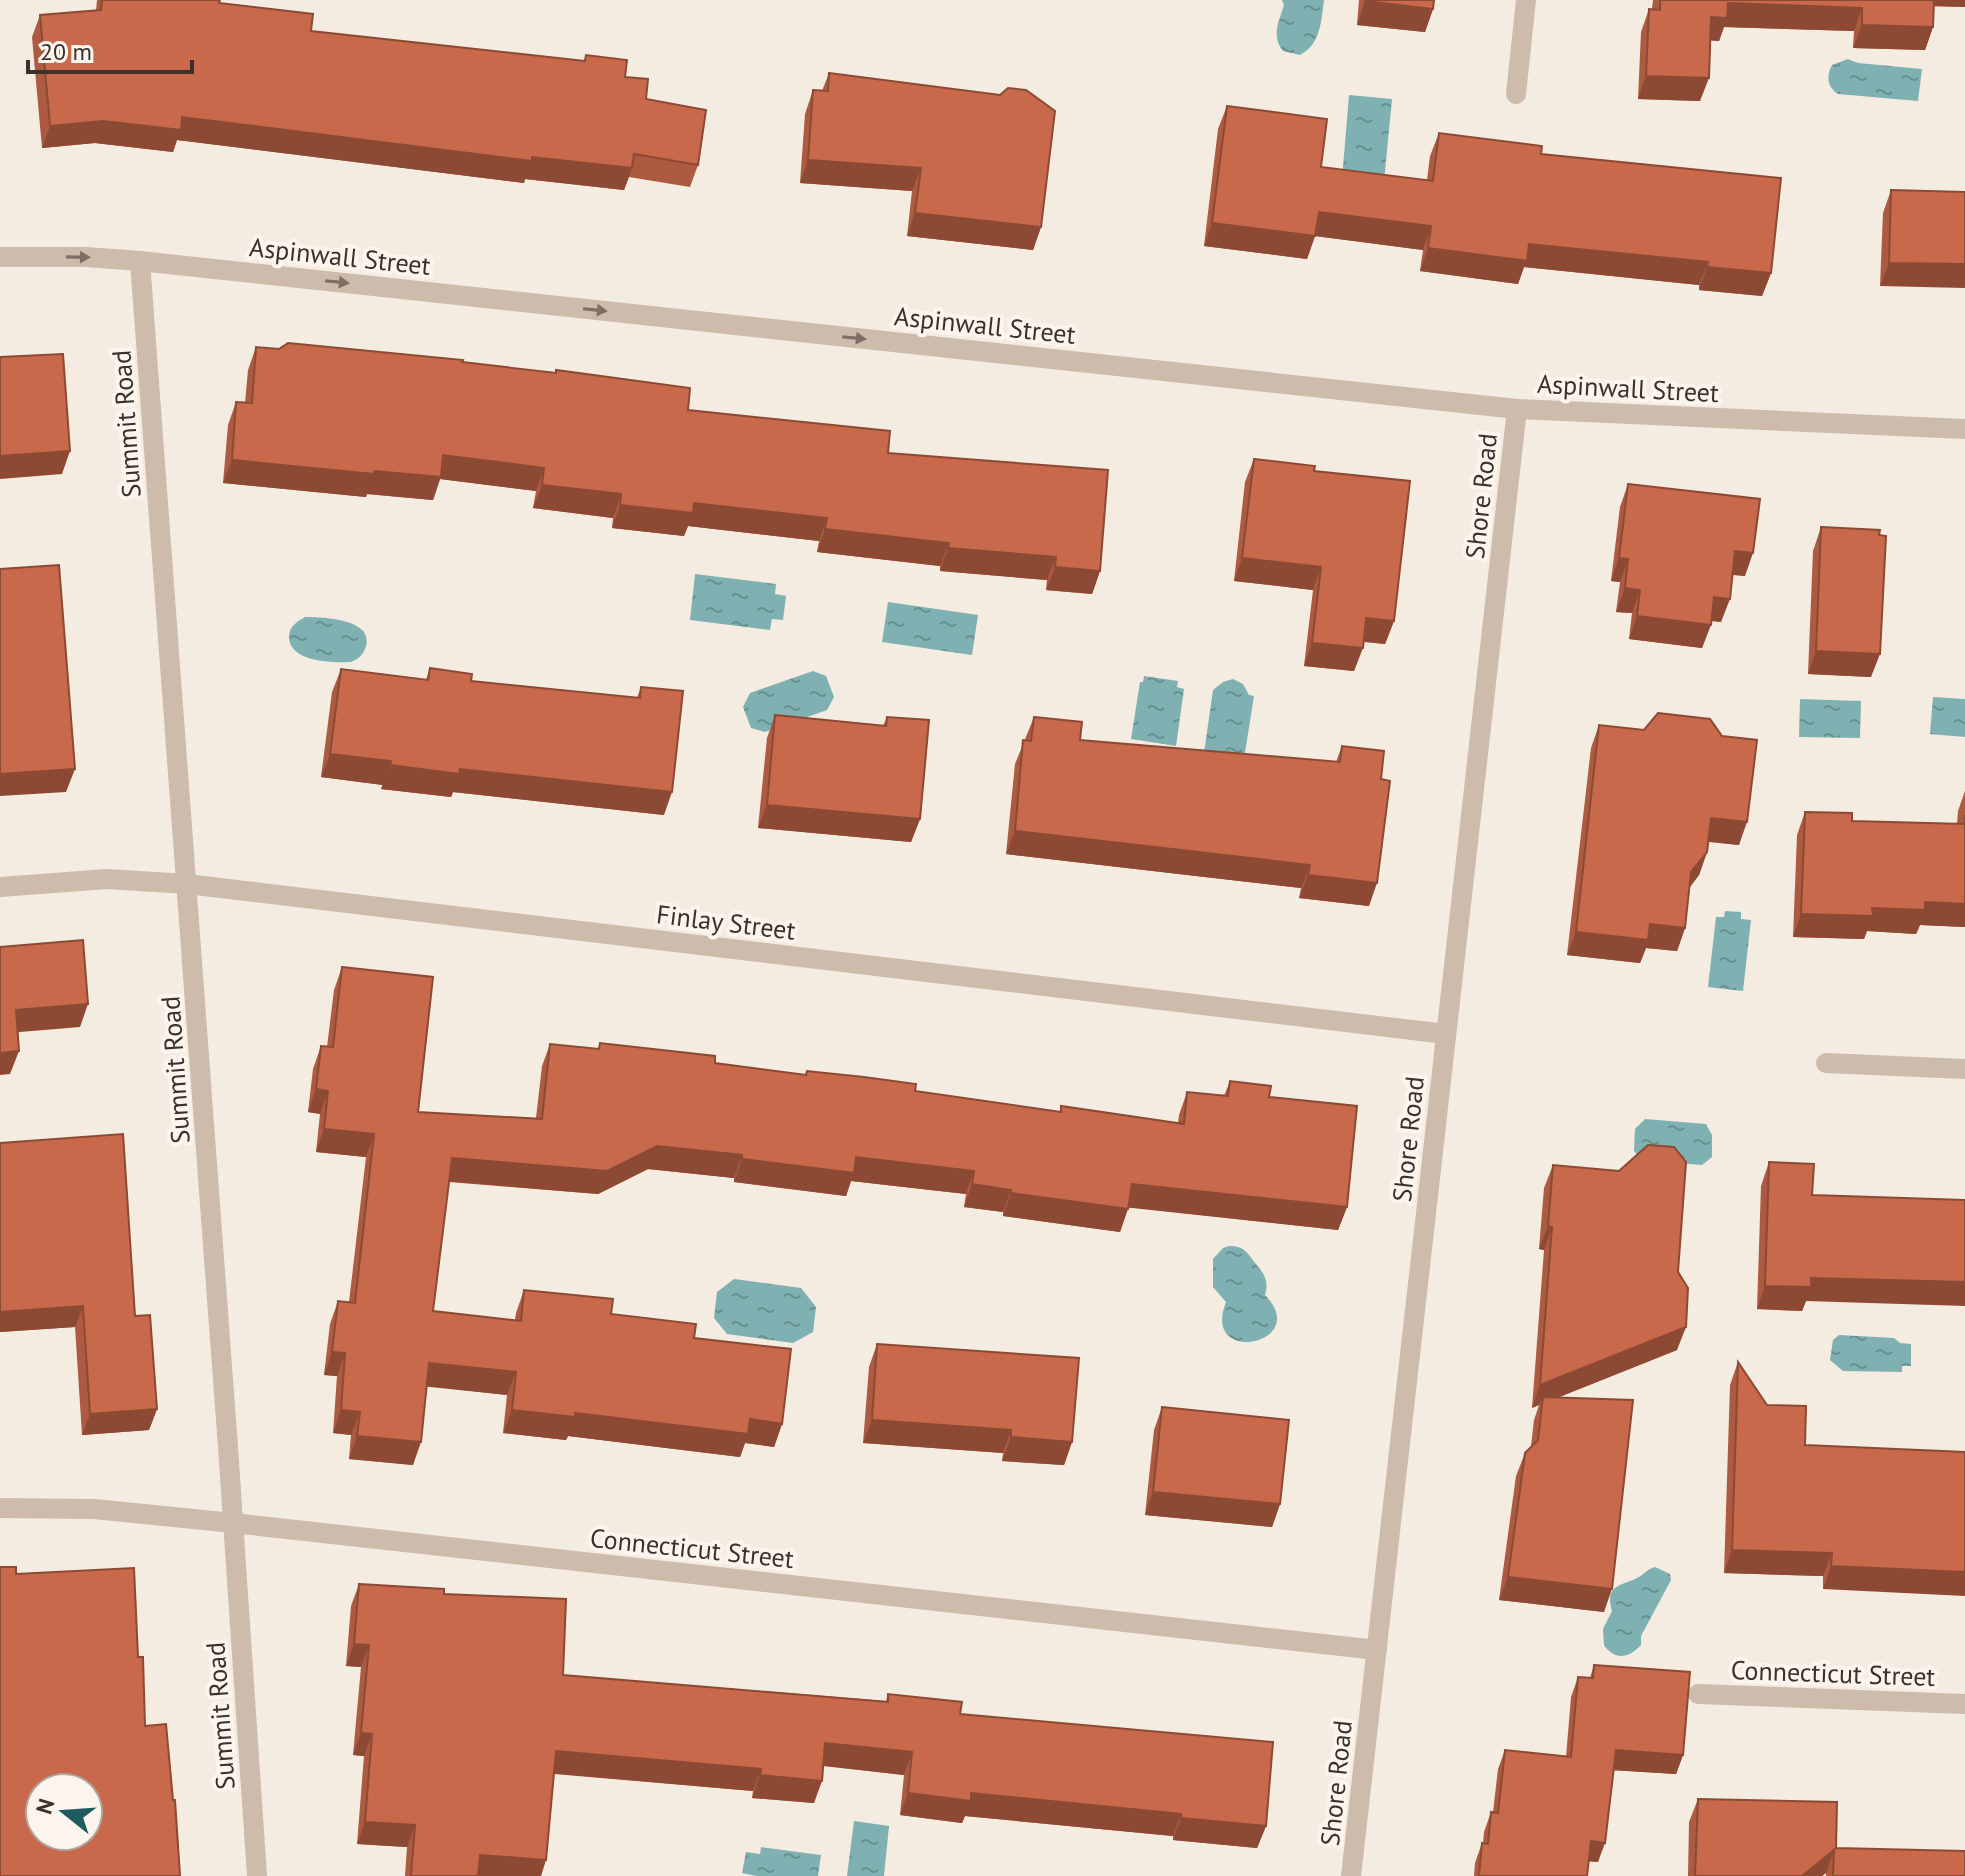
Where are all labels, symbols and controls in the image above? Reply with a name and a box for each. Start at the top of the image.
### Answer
scale bar [28,24,192,74]
text: 20 m [40,36,92,67]
street label: Aspinwall Street [248,230,432,282]
one-way arrow [66,251,91,264]
one-way arrow [325,275,350,288]
street label: Aspinwall Street [893,299,1077,351]
one-way arrow [583,303,608,316]
one-way arrow [842,331,867,344]
street label: Summit Road [104,349,148,499]
street label: Aspinwall Street [1536,367,1720,409]
street label: Shore Road [1458,432,1504,560]
street label: Finlay Street [655,897,797,947]
street label: Summit Road [153,995,197,1145]
street label: Shore Road [1385,1075,1431,1203]
street label: Connecticut Street [589,1521,796,1575]
street label: Summit Road [198,1641,242,1791]
street label: Connecticut Street [1730,1653,1936,1693]
street label: Shore Road [1313,1719,1359,1847]
north arrow [24,1772,104,1852]
text: N [29,1795,60,1817]

